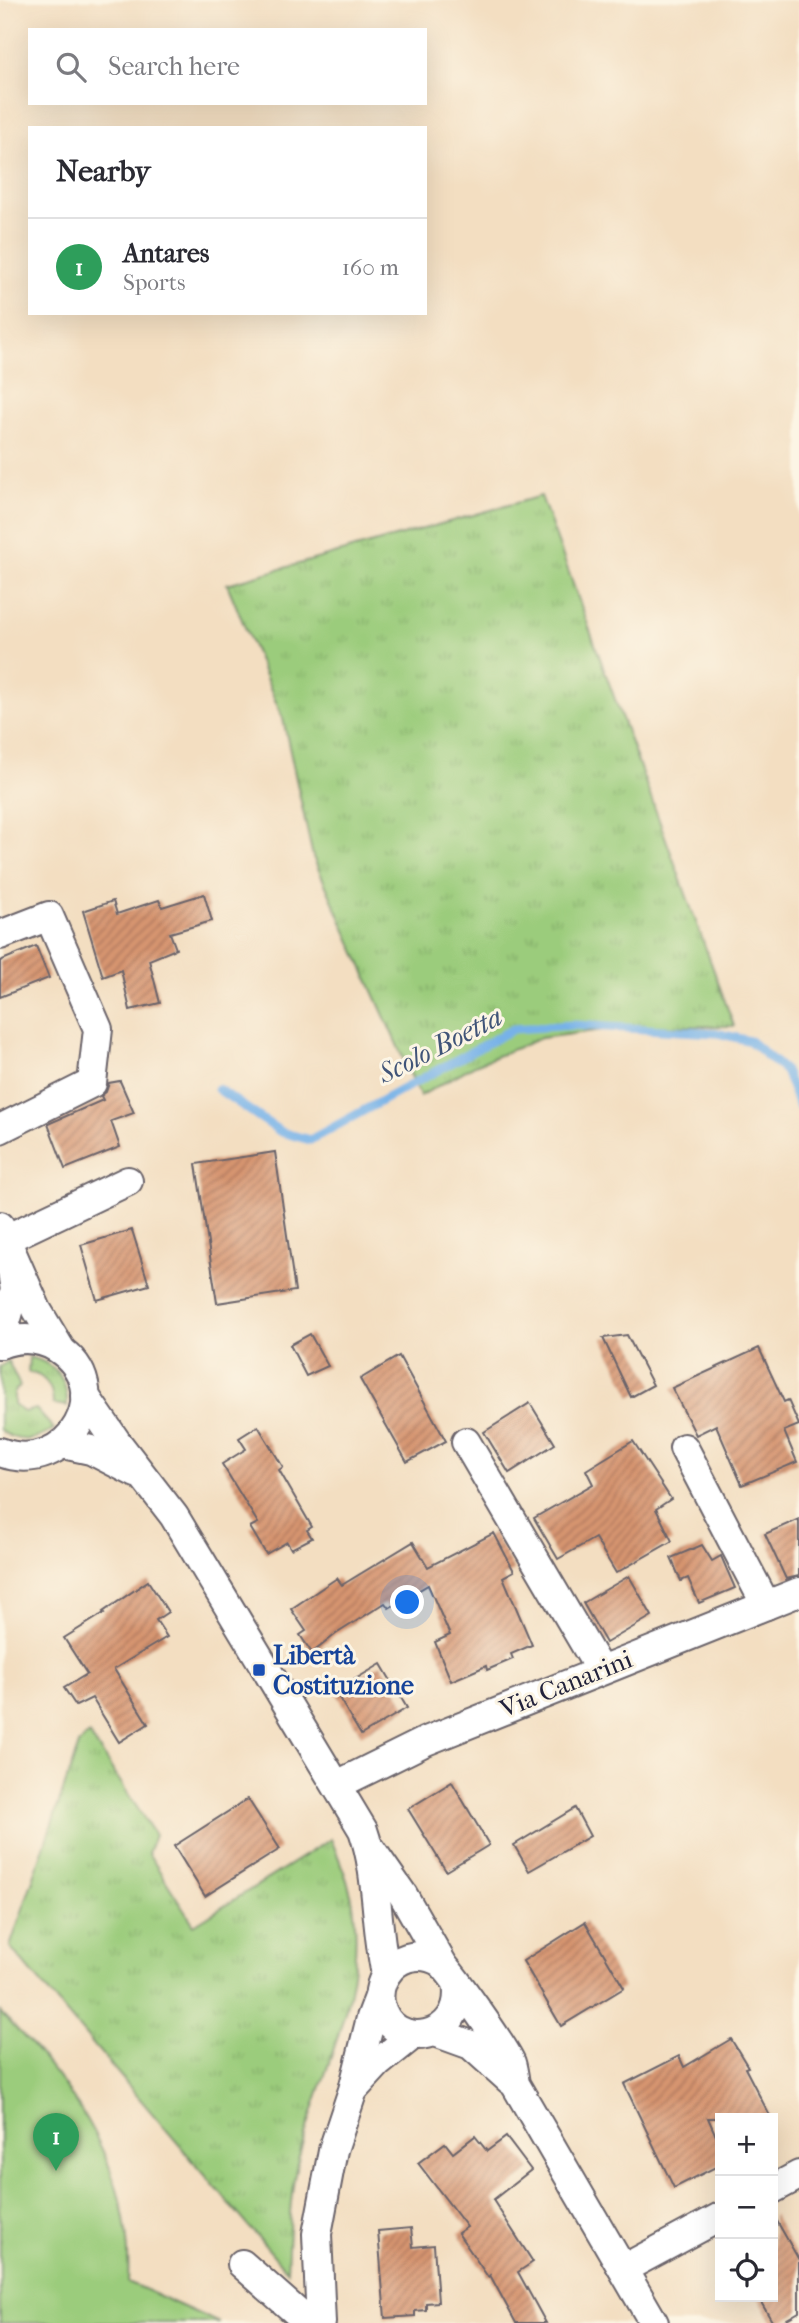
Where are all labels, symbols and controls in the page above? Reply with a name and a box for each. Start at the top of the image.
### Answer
search box [28,28,427,105]
icon: search [52,48,90,86]
text: Search here [108,51,240,82]
text: Nearby [56,154,151,189]
text: Antares [123,238,209,269]
text: 1 [75,254,83,281]
text: 160 m [342,254,399,281]
text: Sports [123,269,185,296]
water label: Scolo Boetta [372,1000,507,1091]
your location [390,1585,424,1619]
place label: Libertà Costituzione [273,1640,414,1701]
street label: Via Canarini [494,1643,637,1725]
marker: Libertà Costituzione [251,1662,267,1678]
pin: 1 [33,2113,79,2171]
map controls [715,2113,778,2302]
button: + [715,2113,778,2176]
button: − [715,2176,778,2239]
button: locate [715,2239,778,2302]

